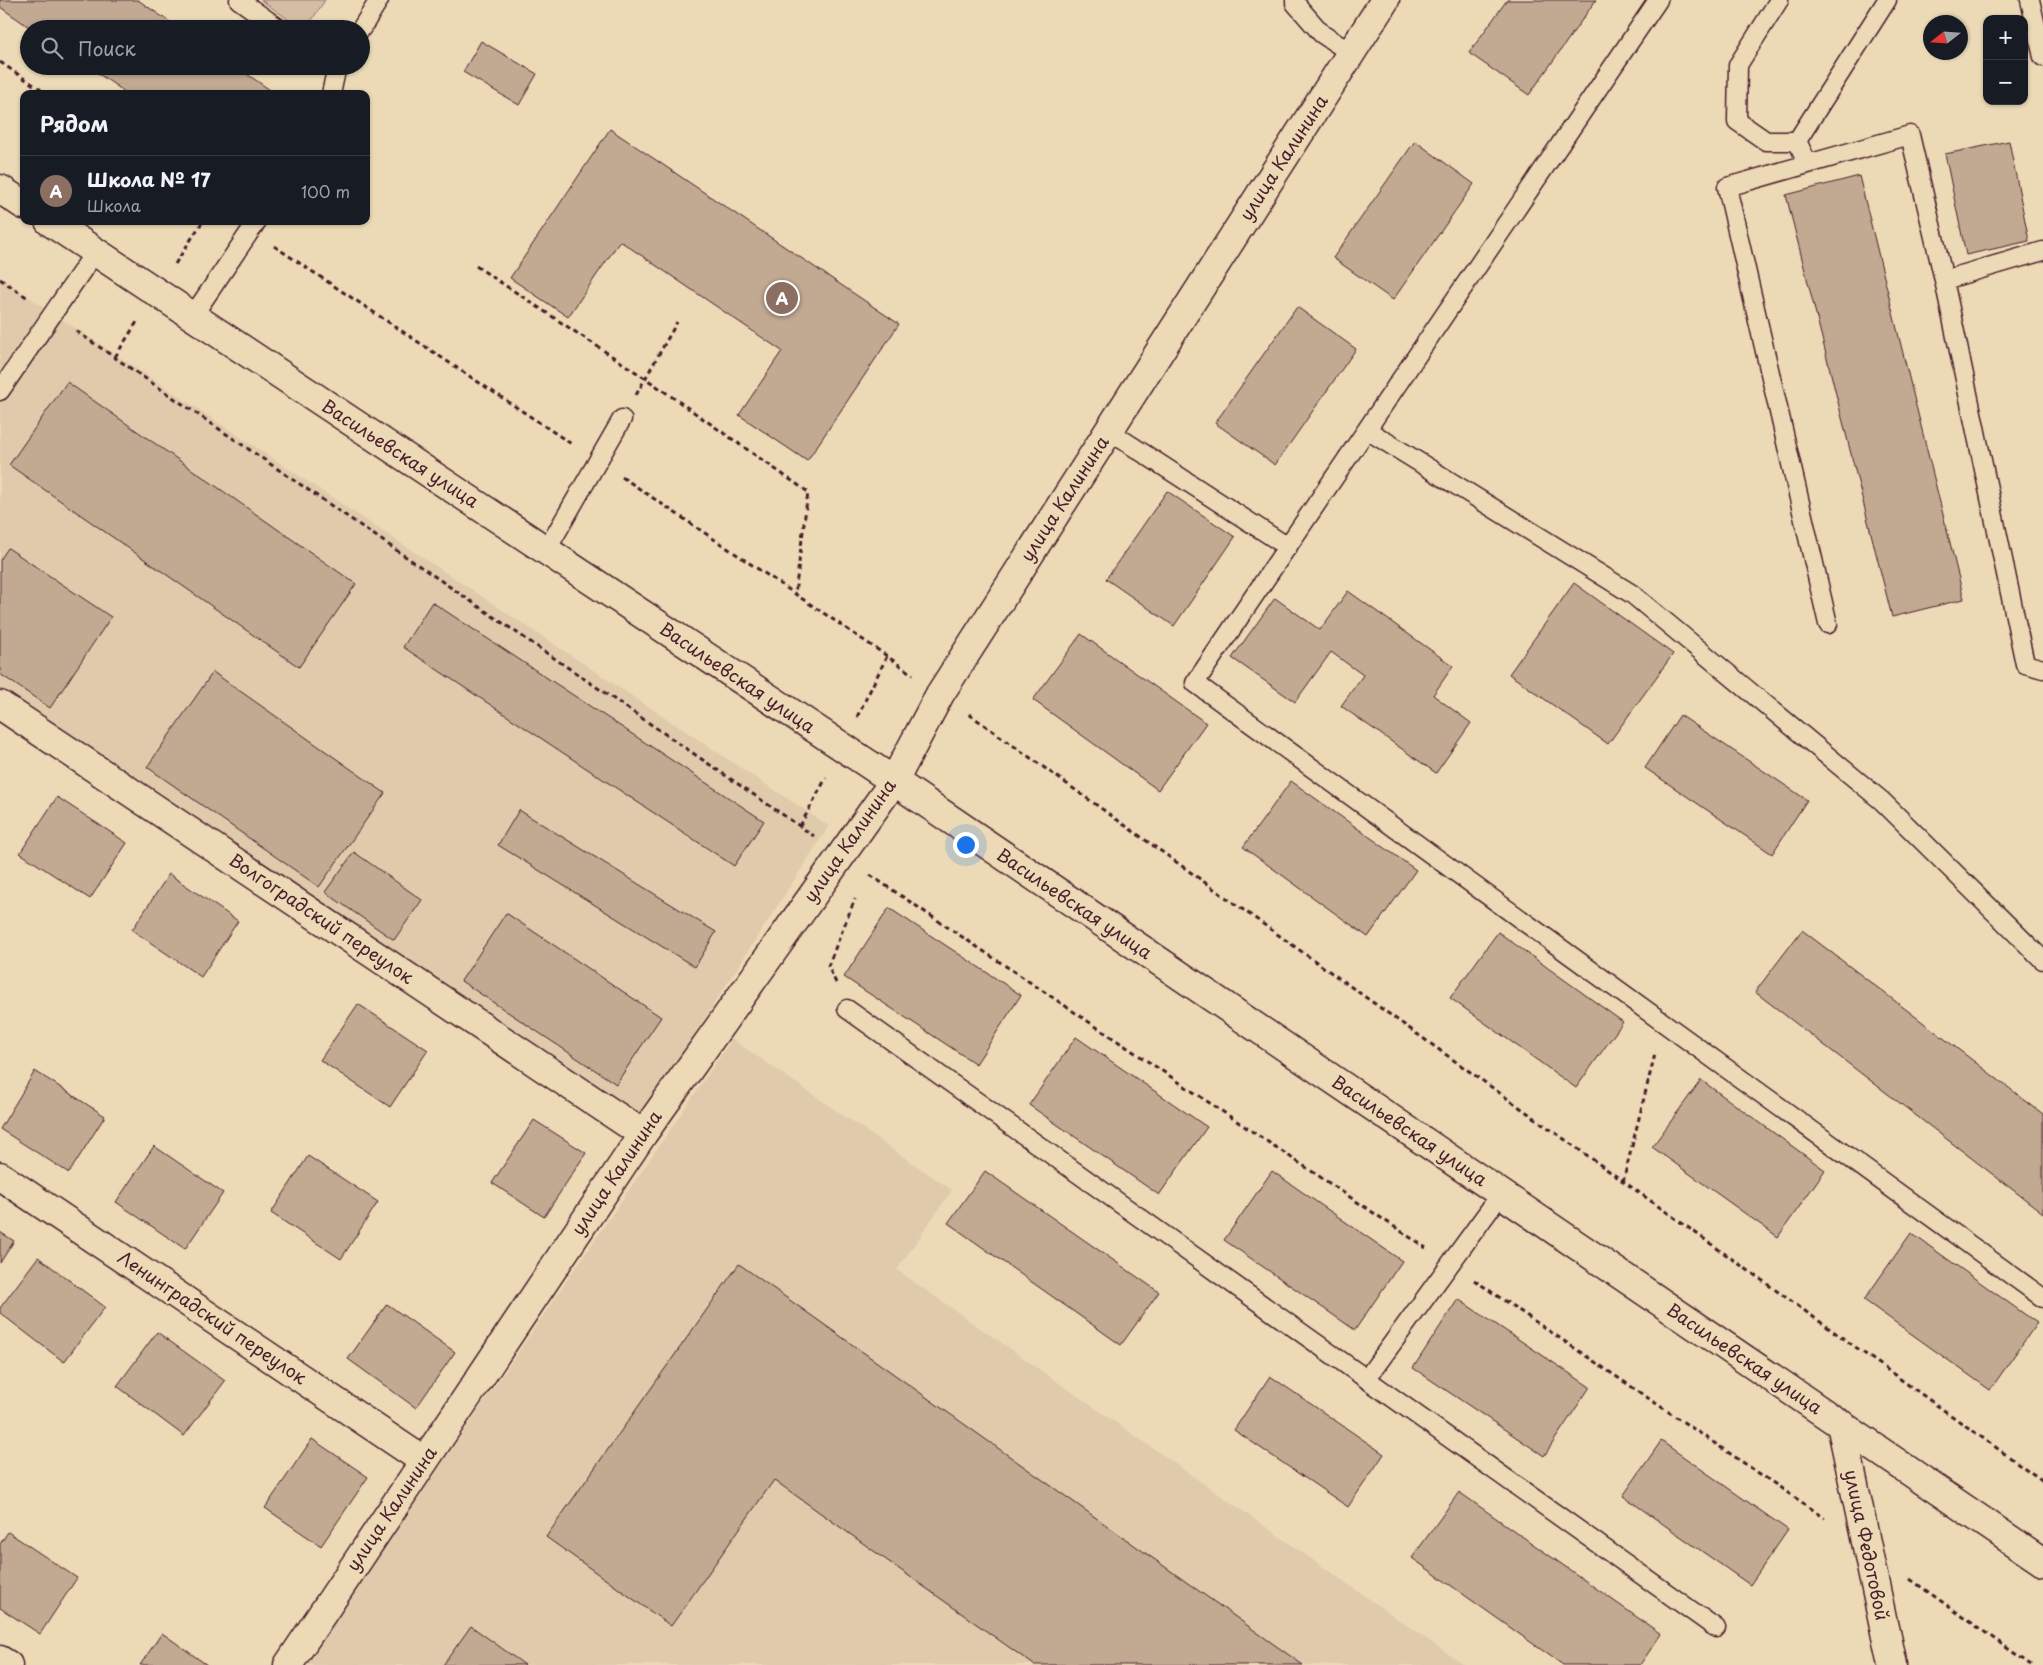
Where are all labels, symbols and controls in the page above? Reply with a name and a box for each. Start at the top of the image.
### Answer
north arrow [1923,15,1968,60]
map controls [1983,15,2028,105]
button: + [1983,15,2028,60]
search box [20,20,370,75]
icon: search [38,34,66,62]
text: Поиск [78,34,136,62]
button: − [1983,60,2028,105]
street label: улица Калинина [1232,88,1334,226]
text: Рядом [40,107,108,139]
text: Школа № 17 [87,165,210,193]
text: A [50,179,62,203]
text: 100 m [301,179,350,203]
text: Школа [87,193,141,217]
pin: A [766,279,798,317]
street label: Васильевская улица [317,392,485,514]
street label: улица Калинина [1013,429,1115,567]
street label: Васильевская улица [655,614,822,739]
street label: улица Калинина [796,772,902,907]
your location [953,832,979,858]
street label: Васильевская улица [992,840,1159,965]
street label: Волгоградский переулок [224,846,420,990]
street label: Васильевская улица [1327,1067,1494,1192]
street label: улица Калинина [564,1104,668,1240]
street label: Ленинградский переулок [113,1243,313,1390]
street label: Васильевская улица [1662,1295,1829,1420]
street label: улица Калинина [339,1440,443,1576]
street label: улица Федотовой [1838,1467,1897,1623]

